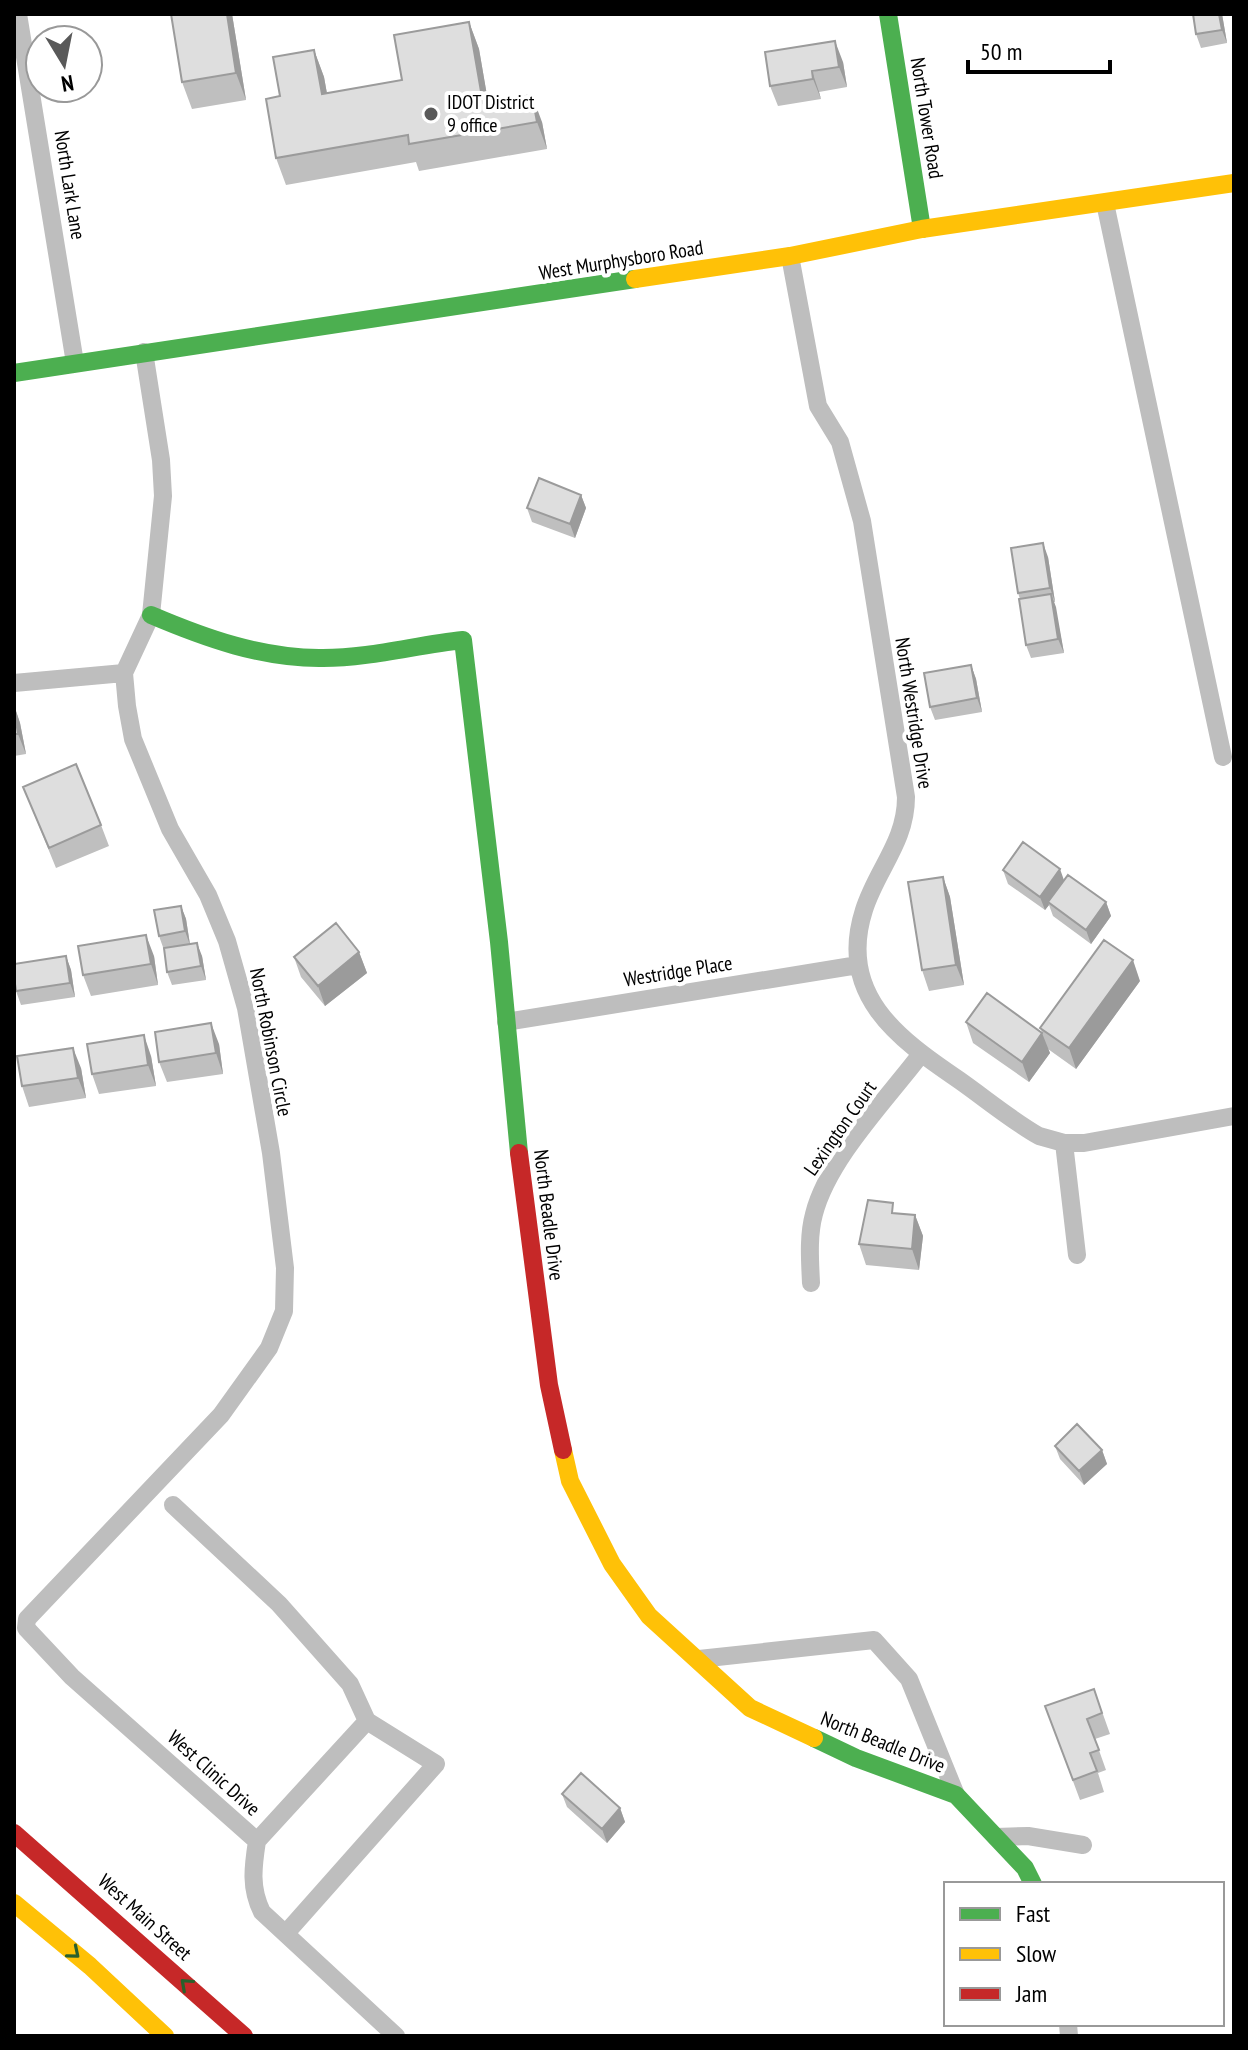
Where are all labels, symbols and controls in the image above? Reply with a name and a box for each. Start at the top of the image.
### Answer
north arrow [24,24,104,104]
scale bar [968,24,1110,74]
text: 50 m [980,36,1022,67]
street label: North Tower Road [905,55,949,181]
text: N [59,69,76,99]
place label: IDOT District 9 office [447,89,535,138]
marker: IDOT District 9 office [422,105,440,123]
street label: North Lark Lane [49,129,91,241]
street label: West Murphysboro Road [537,234,705,286]
street label: North Westridge Drive [889,636,939,790]
street label: Westridge Place [622,950,734,992]
street label: North Robinson Circle [244,966,298,1118]
street label: Lexington Court [798,1075,882,1180]
street label: North Beadle Drive [528,1148,570,1282]
street label: North Beadle Drive [817,1705,949,1779]
street label: West Clinic Drive [162,1724,266,1822]
street label: West Main Street [93,1868,198,1966]
legend [944,1882,1224,2026]
text: Fast [1016,1898,1051,1929]
text: Slow [1016,1938,1057,1969]
one-way arrow [65,1943,79,1958]
one-way arrow [181,1978,195,1993]
text: Jam [1015,1978,1047,2009]

